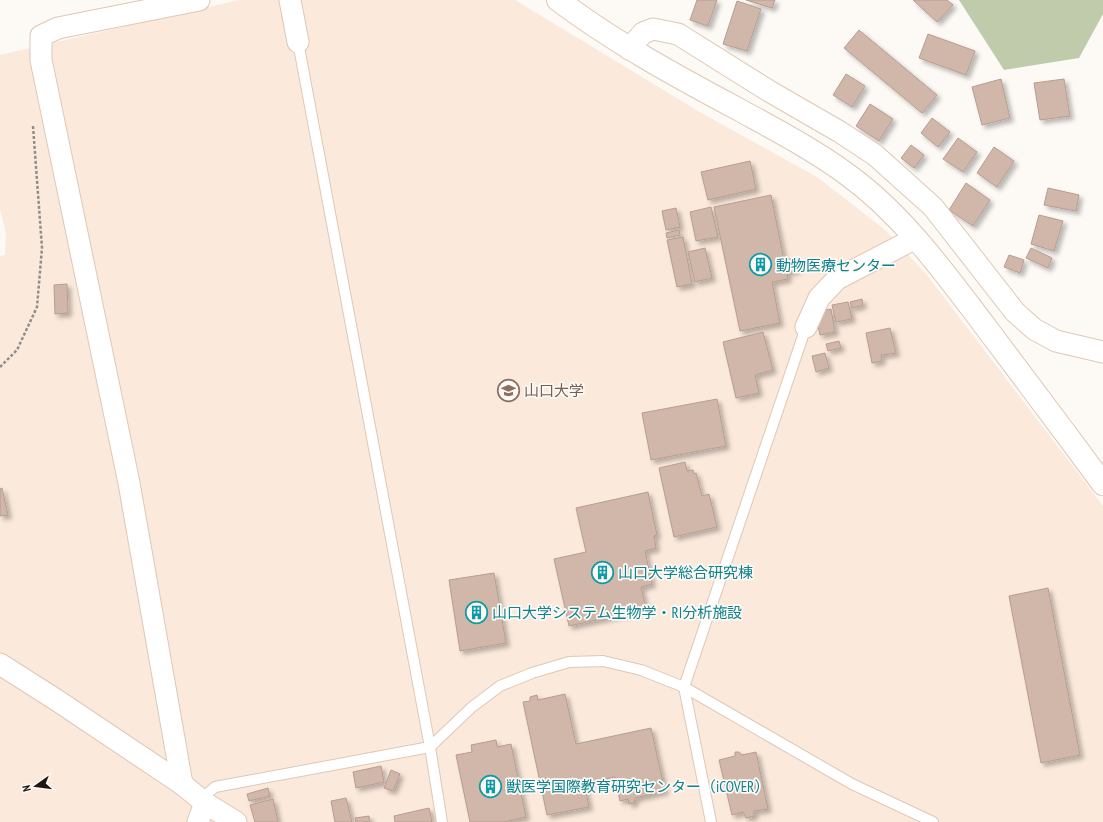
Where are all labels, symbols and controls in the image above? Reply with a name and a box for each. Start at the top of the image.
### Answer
building icon: 動物医療センター [748,252,774,278]
place label: 動物医療センター [776,256,896,275]
school or university icon: 山口大学 [495,377,521,403]
place label: 山口大学 [524,381,584,400]
building icon: 山口大学総合研究棟 [590,559,616,585]
place label: 山口大学総合研究棟 [618,563,753,582]
building icon: 山口大学システム生物学・RI分析施設 [464,599,490,625]
place label: 山口大学システム生物学・RI分析施設 [492,603,742,622]
north arrow [16,766,56,806]
building icon: 獣医学国際教育研究センター（iCOVER） [478,773,504,799]
place label: 獣医学国際教育研究センター（iCOVER） [506,777,769,796]
text: N [19,784,34,793]

